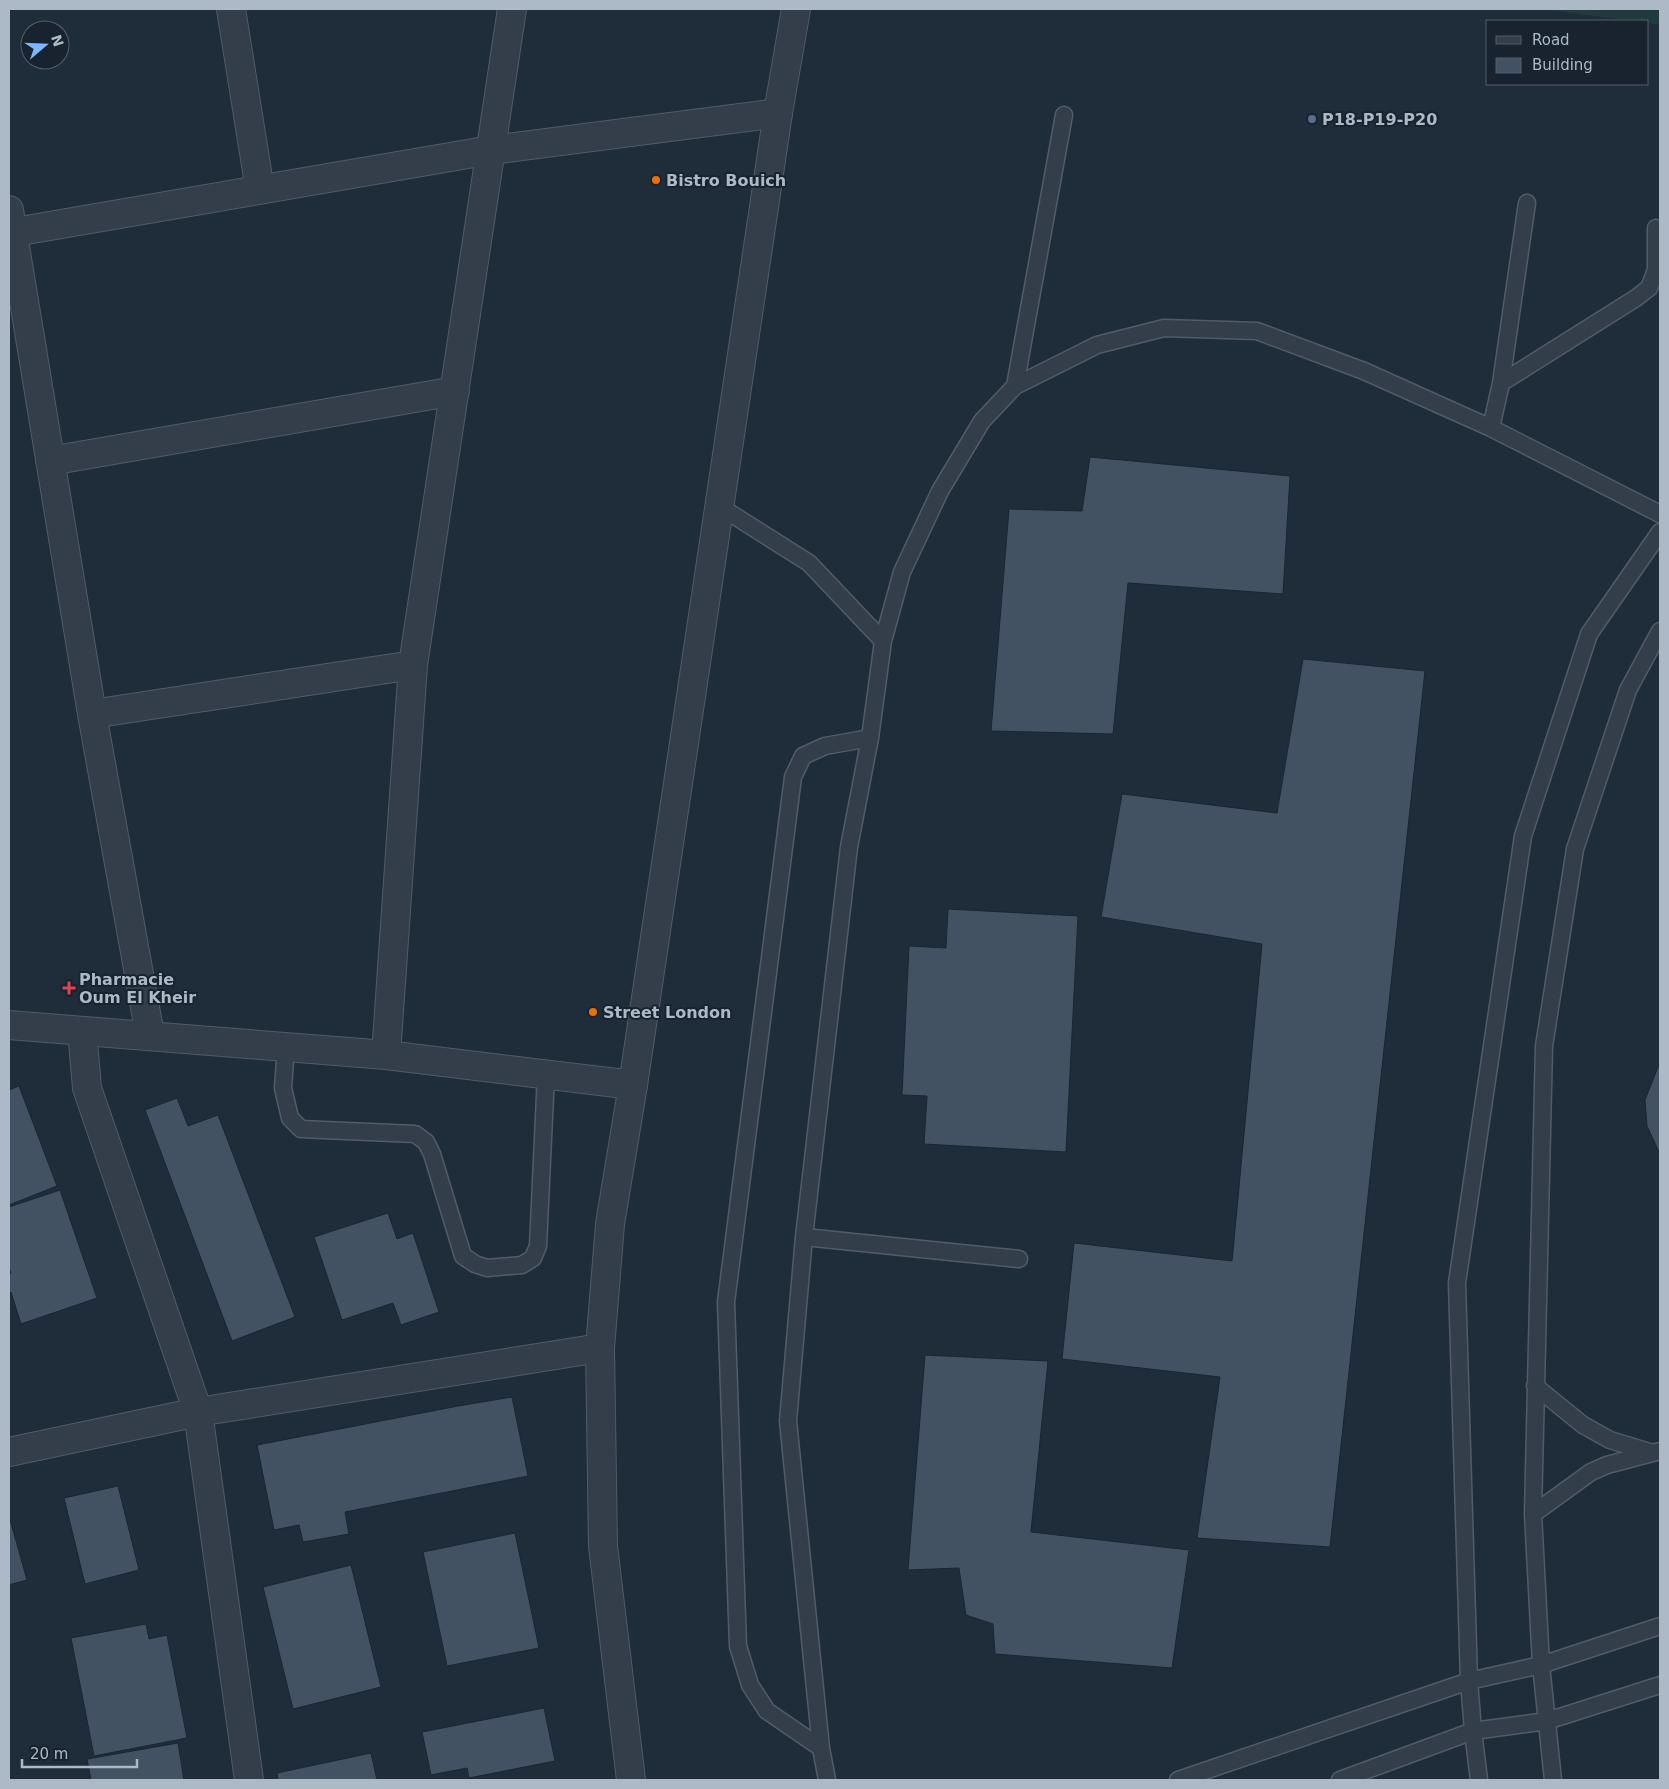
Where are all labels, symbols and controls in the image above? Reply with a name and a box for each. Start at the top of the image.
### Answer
north arrow [20,20,70,70]
legend [1486,20,1649,85]
text: Road [1532,31,1570,49]
text: N [48,33,67,49]
text: Building [1532,56,1593,74]
place label: P18-P19-P20 [1322,110,1437,129]
marker: P18-P19-P20 [1306,113,1318,125]
place label: Bistro Bouich [666,171,786,190]
marker: Bistro Bouich [650,174,662,186]
place label: Pharmacie Oum El Kheir [79,970,196,1007]
marker: Pharmacie Oum El Kheir [63,982,75,994]
place label: Street London [603,1003,731,1022]
marker: Street London [587,1006,599,1018]
scale bar [22,1736,138,1768]
text: 20 m [30,1745,68,1763]

